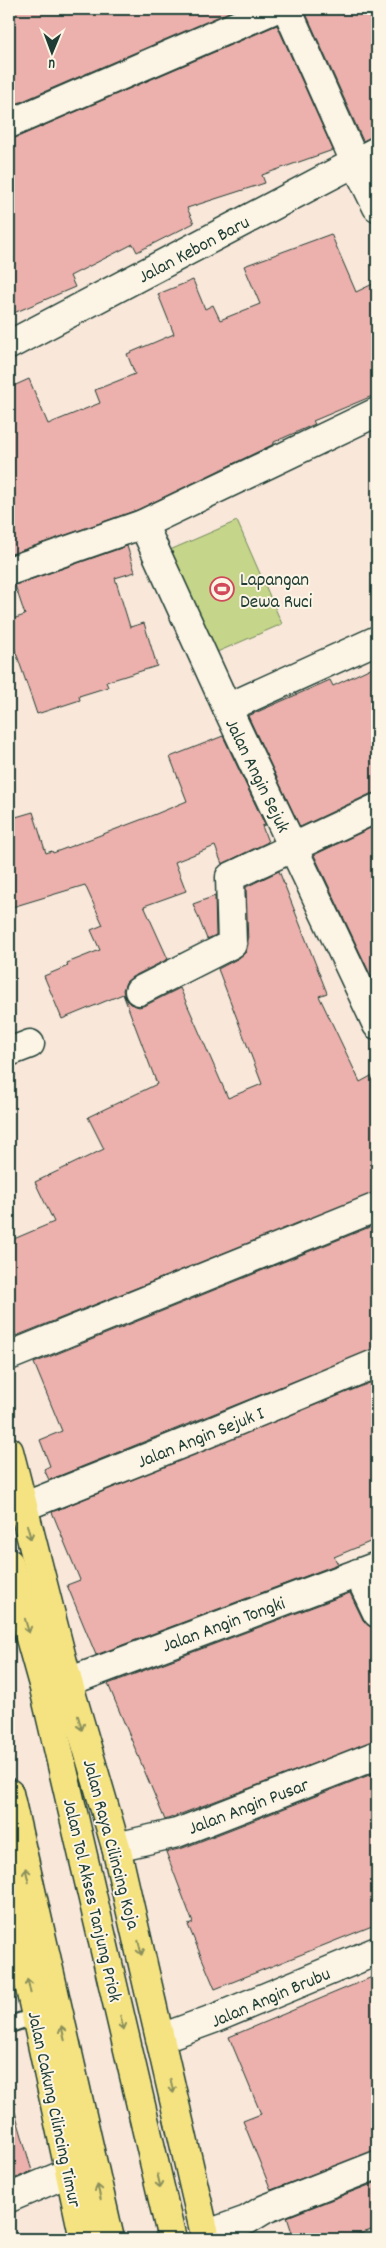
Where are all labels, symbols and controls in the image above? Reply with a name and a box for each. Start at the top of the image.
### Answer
north arrow [28,28,78,78]
text: U [48,53,55,73]
street label: Jalan Kebon Baru [134,210,255,292]
place label: Lapangan Dewa Ruci [240,568,313,617]
sports icon: Lapangan Dewa Ruci [209,576,235,602]
street label: Jalan Angin Sejuk [217,715,295,838]
street label: Jalan Angin Sejuk I [134,1402,269,1477]
one-way arrow [25,1524,35,1540]
street label: Jalan Angin Tongki [159,1591,290,1661]
one-way arrow [22,1618,32,1634]
one-way arrow [76,1715,86,1731]
street label: Jalan Raya Cilincing Koja [74,1757,146,1934]
street label: Jalan Angin Pusar [185,1773,313,1844]
street label: Jalan Tol Akses Tanjung Priok [54,1797,127,2005]
one-way arrow [22,1867,31,1883]
one-way arrow [136,1939,145,1955]
street label: Jalan Angin Brubu [208,1962,335,2036]
one-way arrow [23,1979,33,1995]
street label: Jalan Cakung Cilincing Timur [19,2009,87,2210]
one-way arrow [118,2014,127,2030]
one-way arrow [58,2026,67,2042]
one-way arrow [168,2077,177,2093]
one-way arrow [155,2172,164,2188]
one-way arrow [94,2184,103,2200]

